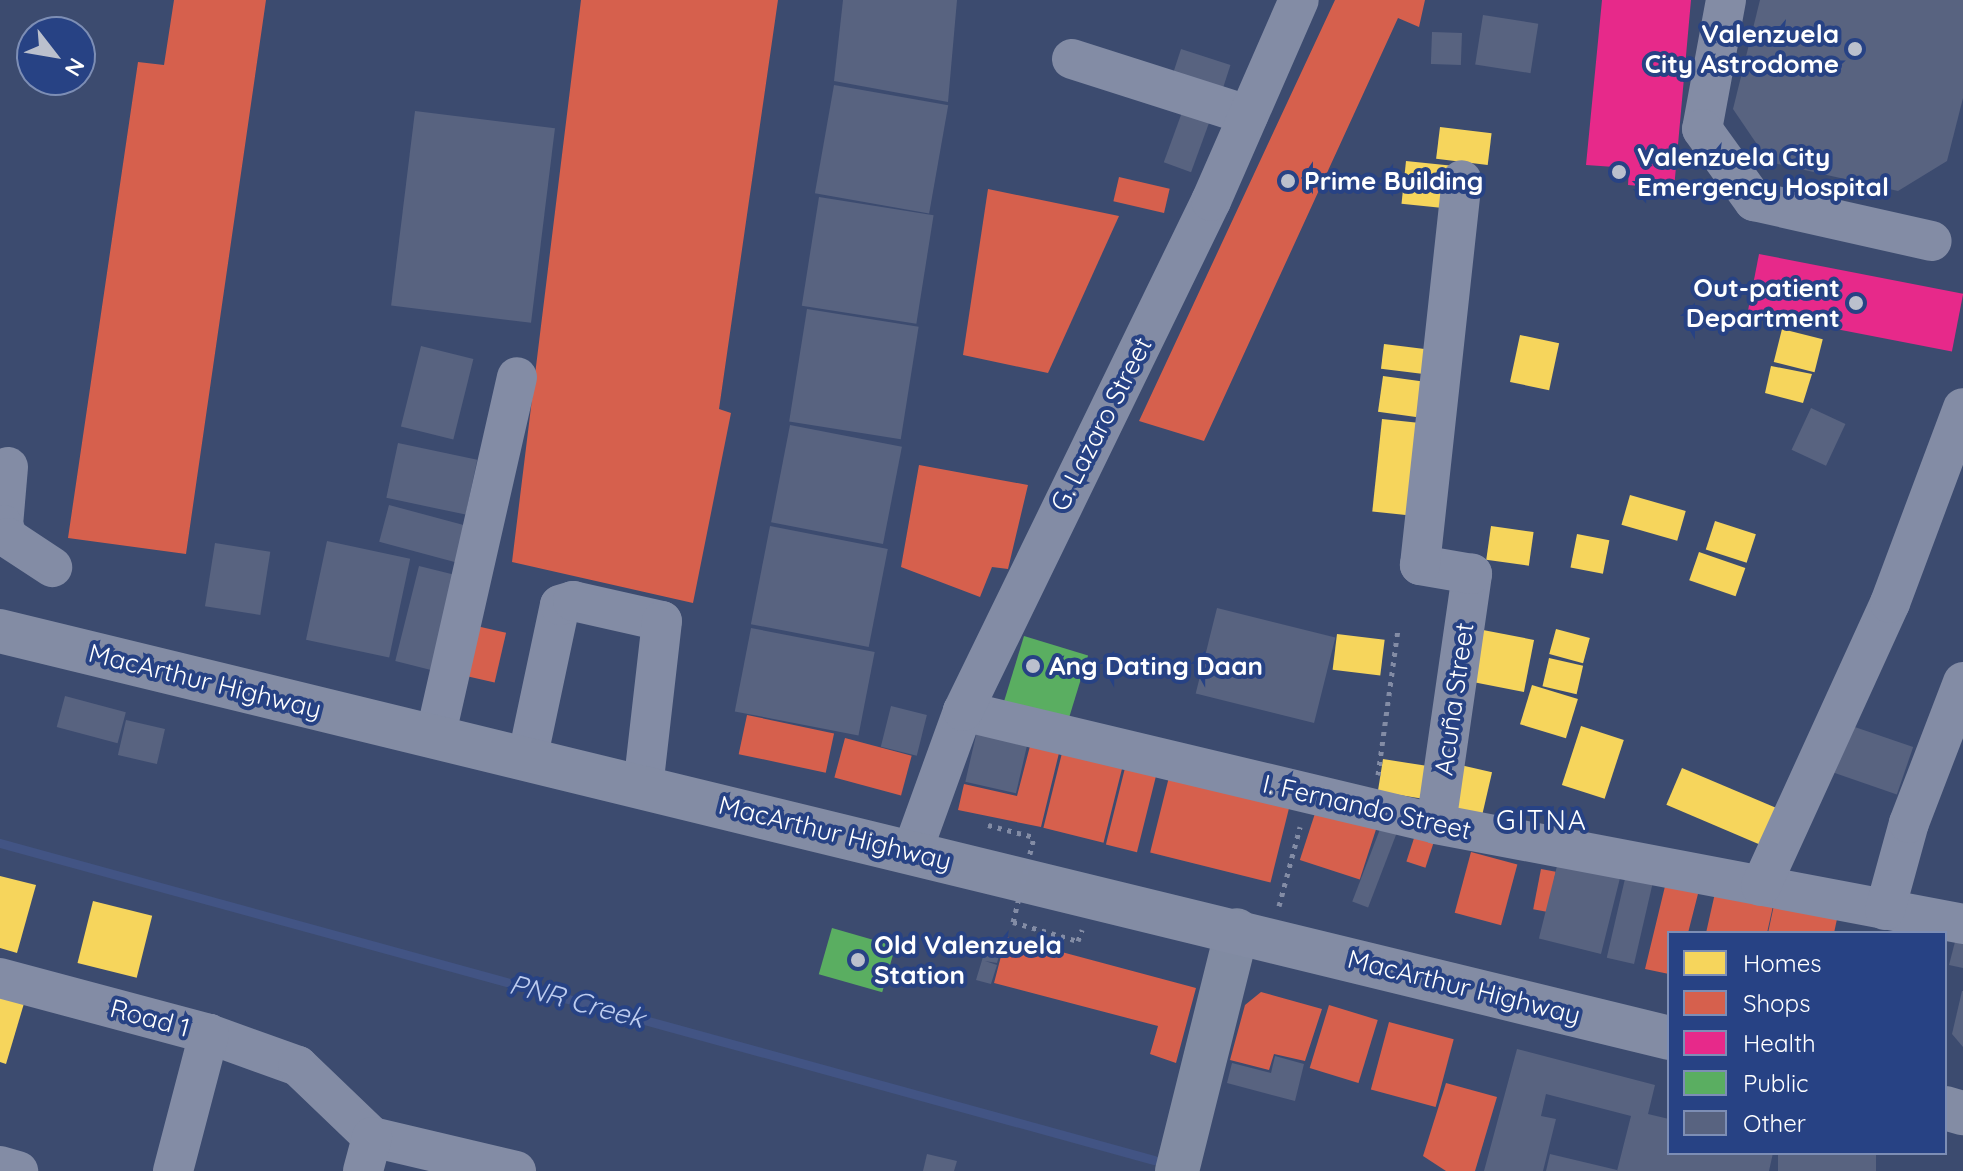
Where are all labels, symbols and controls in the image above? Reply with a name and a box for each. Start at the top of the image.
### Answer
north arrow [16,16,96,96]
place label: Valenzuela City Astrodome [1645,18,1839,80]
marker: Valenzuela City Astrodome [1846,40,1864,58]
text: N [59,53,91,81]
place label: Valenzuela City Emergency Hospital [1637,141,1889,202]
marker: Valenzuela City Emergency Hospital [1608,161,1630,183]
place label: Prime Building [1304,165,1483,197]
marker: Prime Building [1279,172,1297,190]
place label: Out-patient Department [1686,272,1840,334]
marker: Out-patient Department [1847,294,1865,312]
street label: G. Lazaro Street [1044,332,1158,516]
street label: Acuña Street [1428,621,1480,777]
street label: MacArthur Highway [86,637,324,725]
place label: Ang Dating Daan [1049,650,1263,682]
marker: Ang Dating Daan [1024,657,1042,675]
street label: I. Fernando Street [1260,768,1474,846]
street label: MacArthur Highway [716,789,954,877]
district label: GITNA [1496,803,1588,837]
place label: Old Valenzuela Station [874,929,1062,990]
legend [1667,931,1947,1155]
street label: MacArthur Highway [1345,943,1583,1031]
text: Homes [1743,948,1821,978]
marker: Old Valenzuela Station [849,951,867,969]
water label: PNR Creek [506,967,648,1035]
text: Shops [1743,988,1810,1018]
street label: Road 1 [107,992,193,1044]
text: Health [1743,1028,1816,1058]
text: Public [1743,1068,1808,1098]
text: Other [1743,1108,1806,1138]

